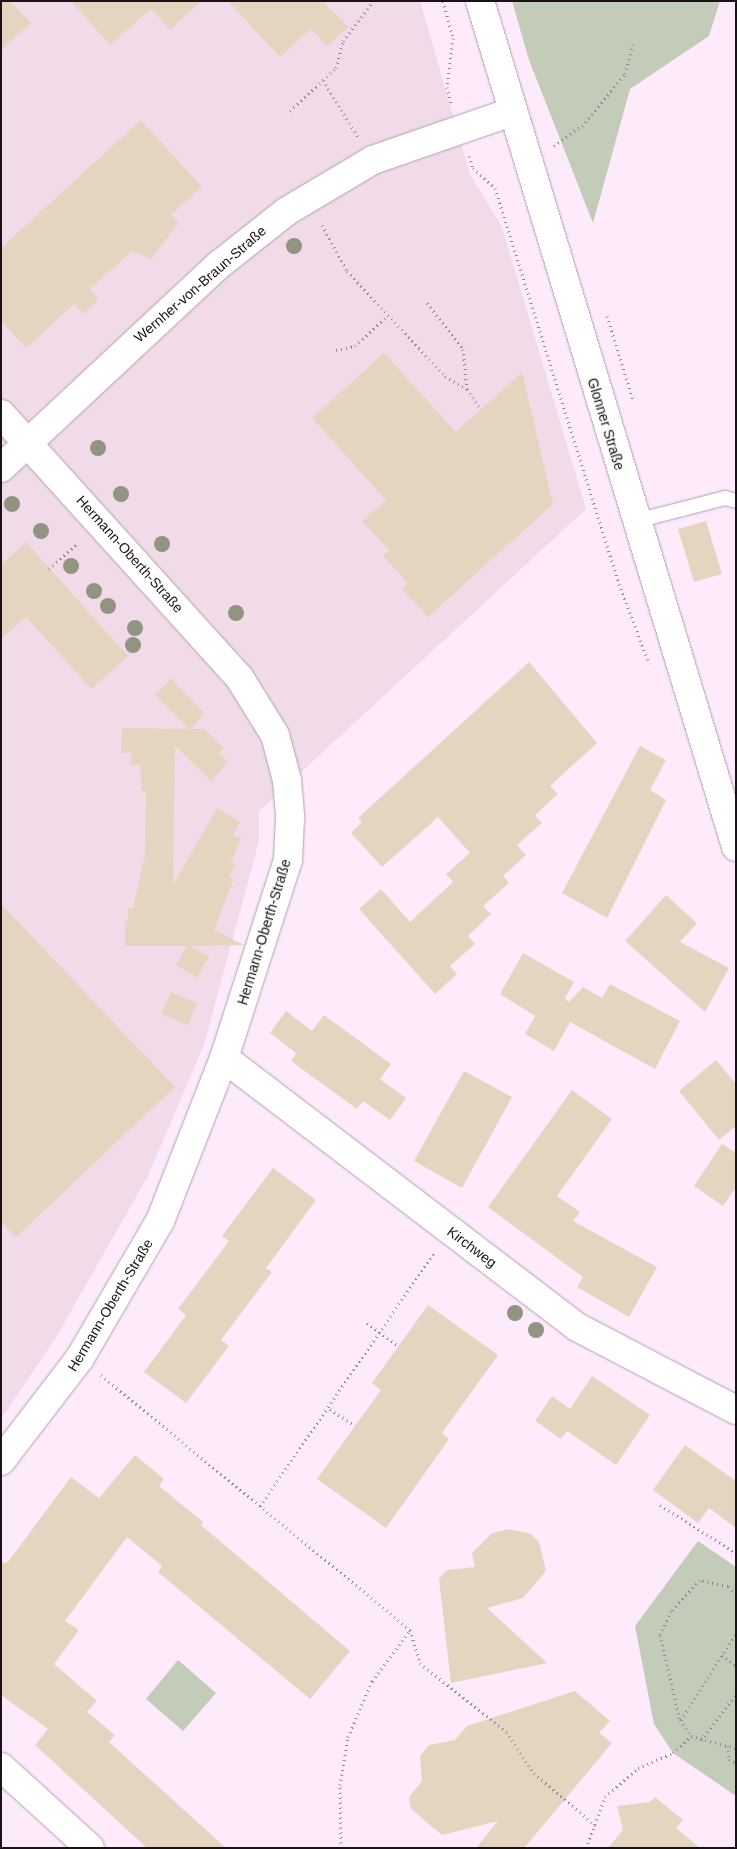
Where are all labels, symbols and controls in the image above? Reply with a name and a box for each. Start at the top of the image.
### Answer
street label: Wernher-von-Braun-Straße [131,222,269,346]
street label: Glonner Straße [584,376,628,472]
street label: Hermann-Oberth-Straße [73,492,187,616]
street label: Hermann-Oberth-Straße [234,857,294,1007]
street label: Kirchweg [444,1223,500,1271]
street label: Hermann-Oberth-Straße [64,1236,156,1374]

